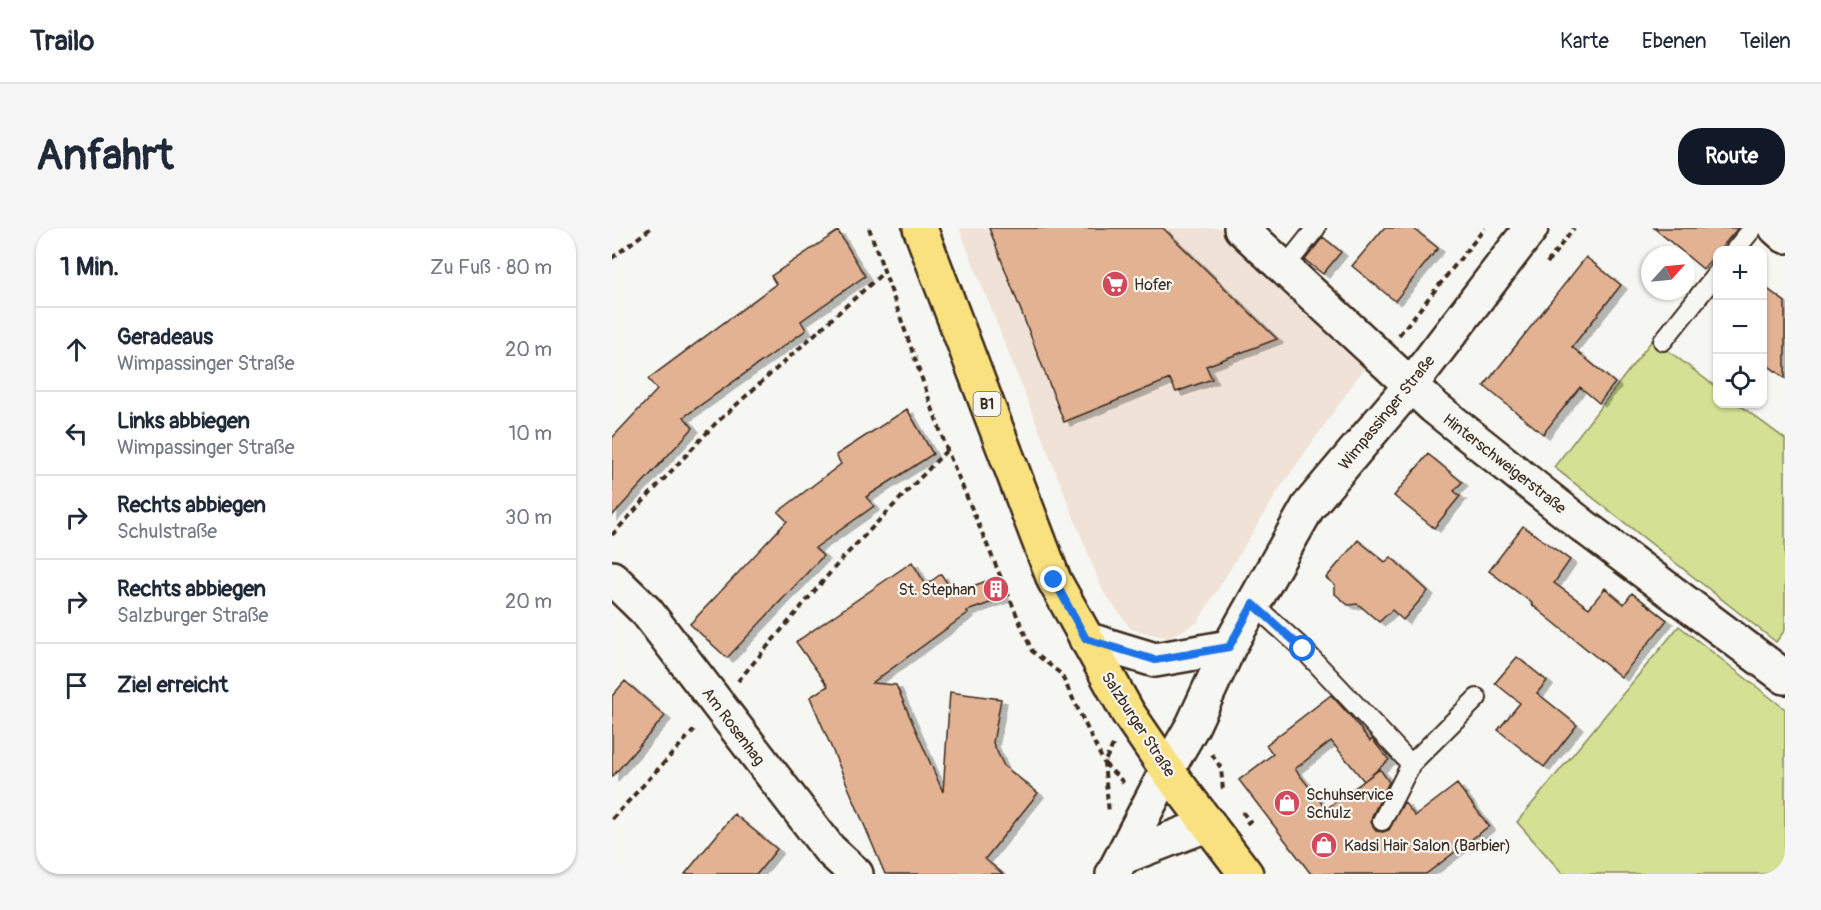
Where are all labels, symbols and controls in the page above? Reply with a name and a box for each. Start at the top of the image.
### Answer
text: Trailo [30,24,94,59]
text: Karte [1560,28,1609,55]
text: Ebenen [1642,28,1707,55]
text: Teilen [1740,28,1791,55]
button: Route [1678,128,1785,185]
text: Anfahrt [36,130,174,182]
north arrow [1641,246,1695,300]
map controls [1713,246,1767,408]
button: + [1713,246,1767,300]
text: 1 Min. [60,251,119,283]
text: Zu Fuß · 80 m [430,255,552,280]
supermarket icon: Hofer [1100,269,1130,299]
place label: Hofer [1134,275,1172,295]
button: − [1713,300,1767,354]
text: Geradeaus [117,323,213,351]
icon: ahead [60,333,93,366]
text: 20 m [505,337,552,362]
text: Wimpassinger Straße [117,351,295,376]
street label: Wimpassinger Straße [1334,351,1439,474]
button: locate [1713,354,1767,408]
road number: B1 [974,392,1000,416]
text: Links abbiegen [117,407,250,435]
street label: Hinterschweigerstraße [1439,409,1570,518]
icon: left [60,417,93,450]
text: 10 m [508,421,552,446]
text: Wimpassinger Straße [117,435,295,460]
text: Rechts abbiegen [117,491,266,519]
icon: right [60,501,93,534]
text: 30 m [505,505,552,530]
text: Schulstraße [117,519,217,544]
route end [1040,566,1066,592]
building icon: St. Stephan [981,574,1011,604]
text: Rechts abbiegen [117,575,266,603]
place label: St. Stephan [899,580,976,600]
icon: right [60,585,93,618]
text: 20 m [505,589,552,614]
text: Salzburger Straße [117,603,268,628]
route start [1289,635,1315,661]
street label: Salzburger Straße [1097,668,1180,781]
icon: arrive [60,669,93,702]
text: Ziel erreicht [117,671,228,699]
street label: Am Rosenhag [697,684,769,770]
place label: Schuhservice Schulz [1306,785,1393,823]
shop icon: Schuhservice Schulz [1272,788,1302,818]
shop icon: Kadsi Hair Salon (Barbier) [1309,830,1339,860]
place label: Kadsi Hair Salon (Barbier) [1344,836,1511,856]

